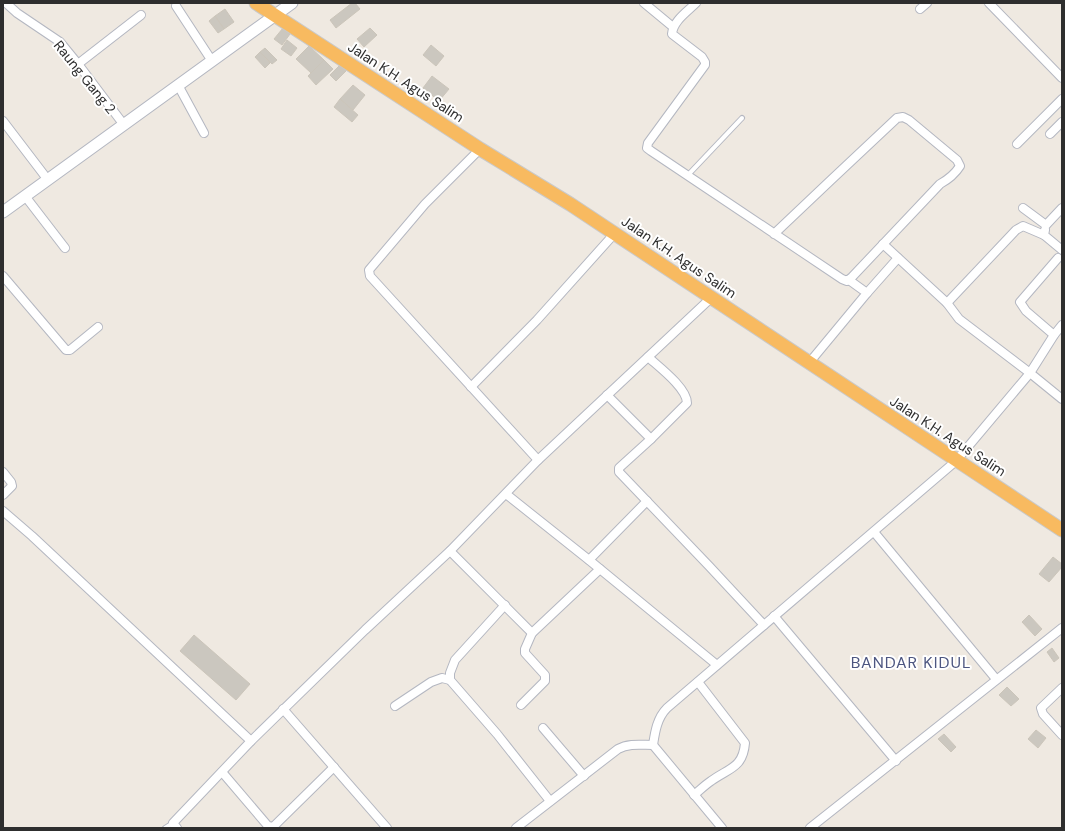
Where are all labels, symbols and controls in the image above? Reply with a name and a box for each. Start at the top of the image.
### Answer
street label: Raung Gang 2 [50,37,120,117]
street label: Jalan K.H. Agus Salim [345,38,467,126]
street label: Jalan K.H. Agus Salim [618,212,740,302]
street label: Jalan K.H. Agus Salim [887,392,1009,480]
district label: BANDAR KIDUL [851,652,971,673]

